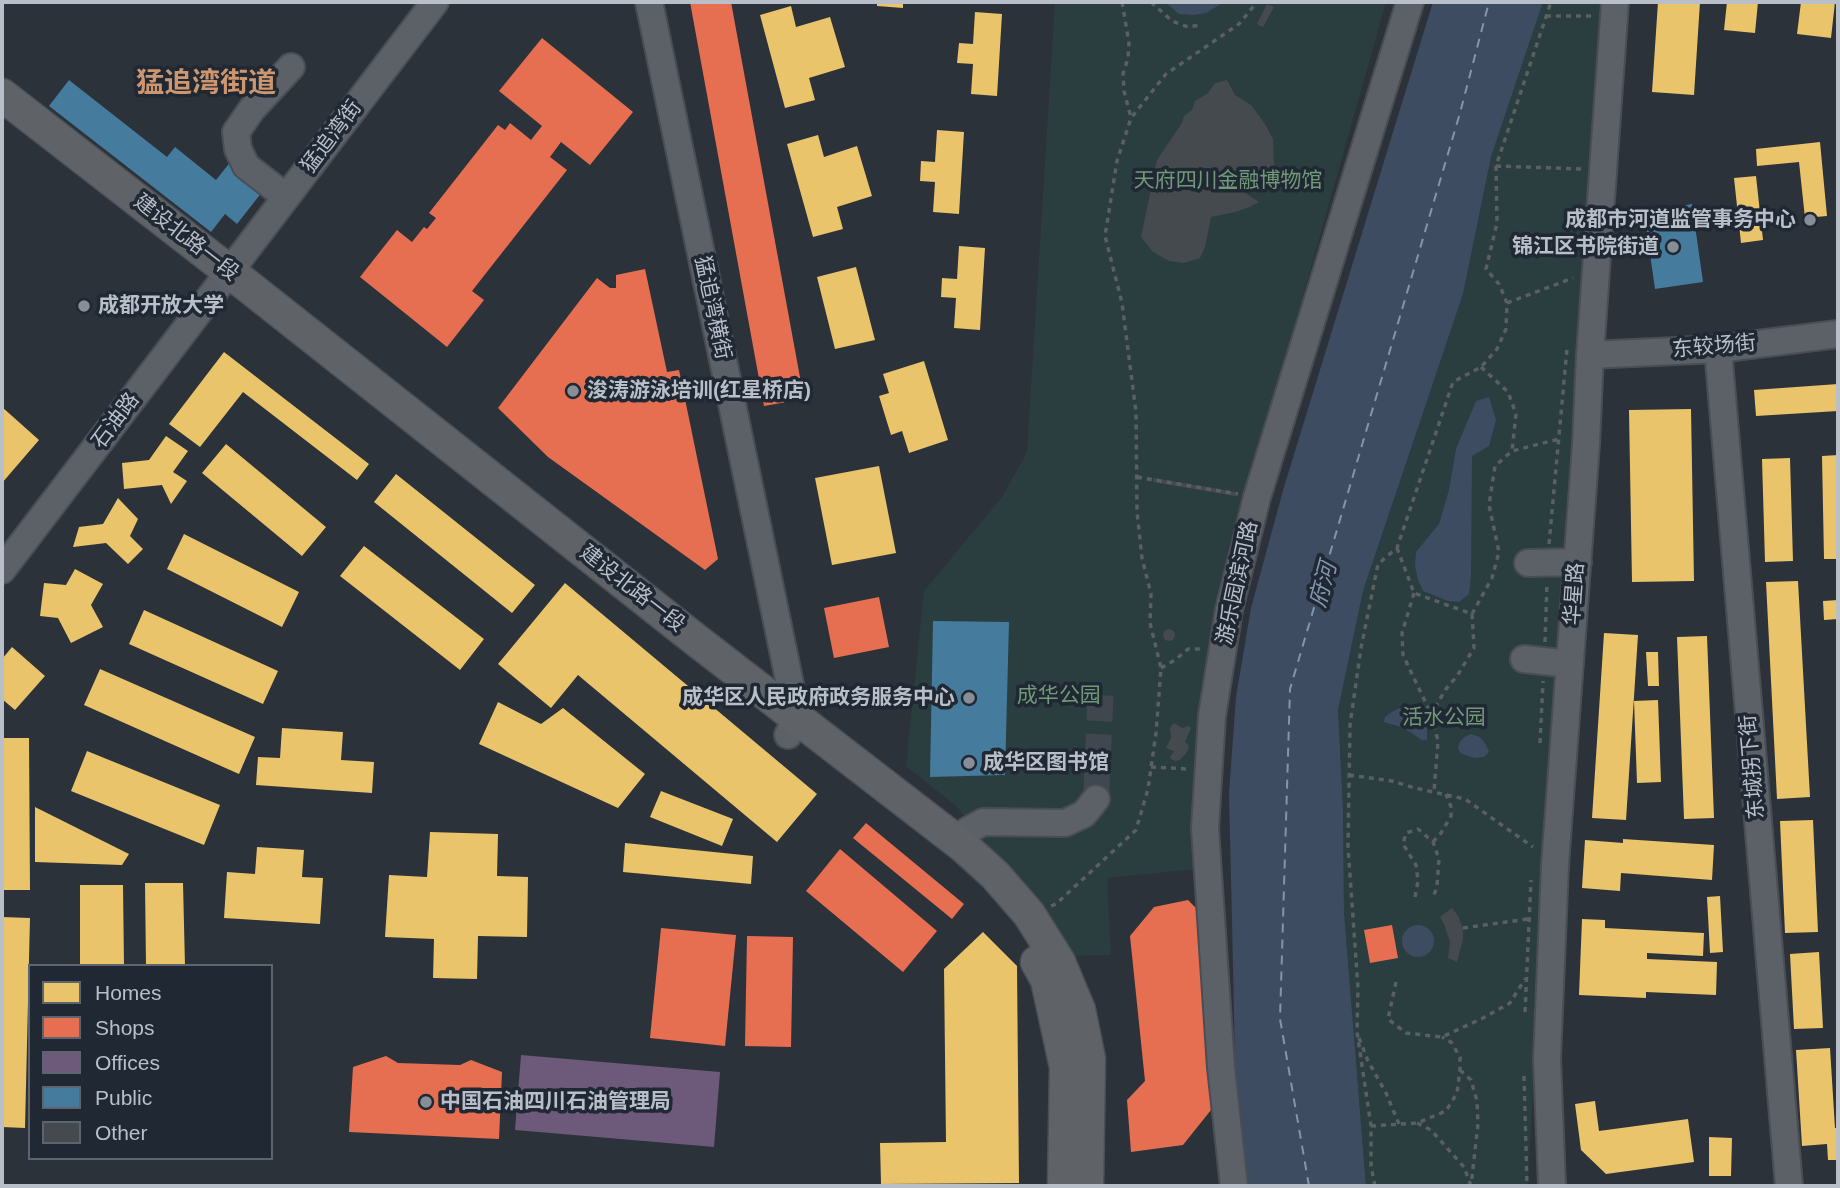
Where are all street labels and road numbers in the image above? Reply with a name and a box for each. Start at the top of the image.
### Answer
street label: 猛追湾街 [297,96,367,178]
street label: 建设北路一段 [129,189,243,287]
street label: 猛追湾横街 [689,254,735,362]
street label: 东较场街 [1671,331,1757,363]
street label: 石油路 [87,388,145,454]
street label: 游乐园滨河路 [1213,519,1263,647]
street label: 建设北路一段 [575,540,689,638]
street label: 华星路 [1560,562,1590,626]
street label: 东城拐下街 [1736,714,1770,820]

